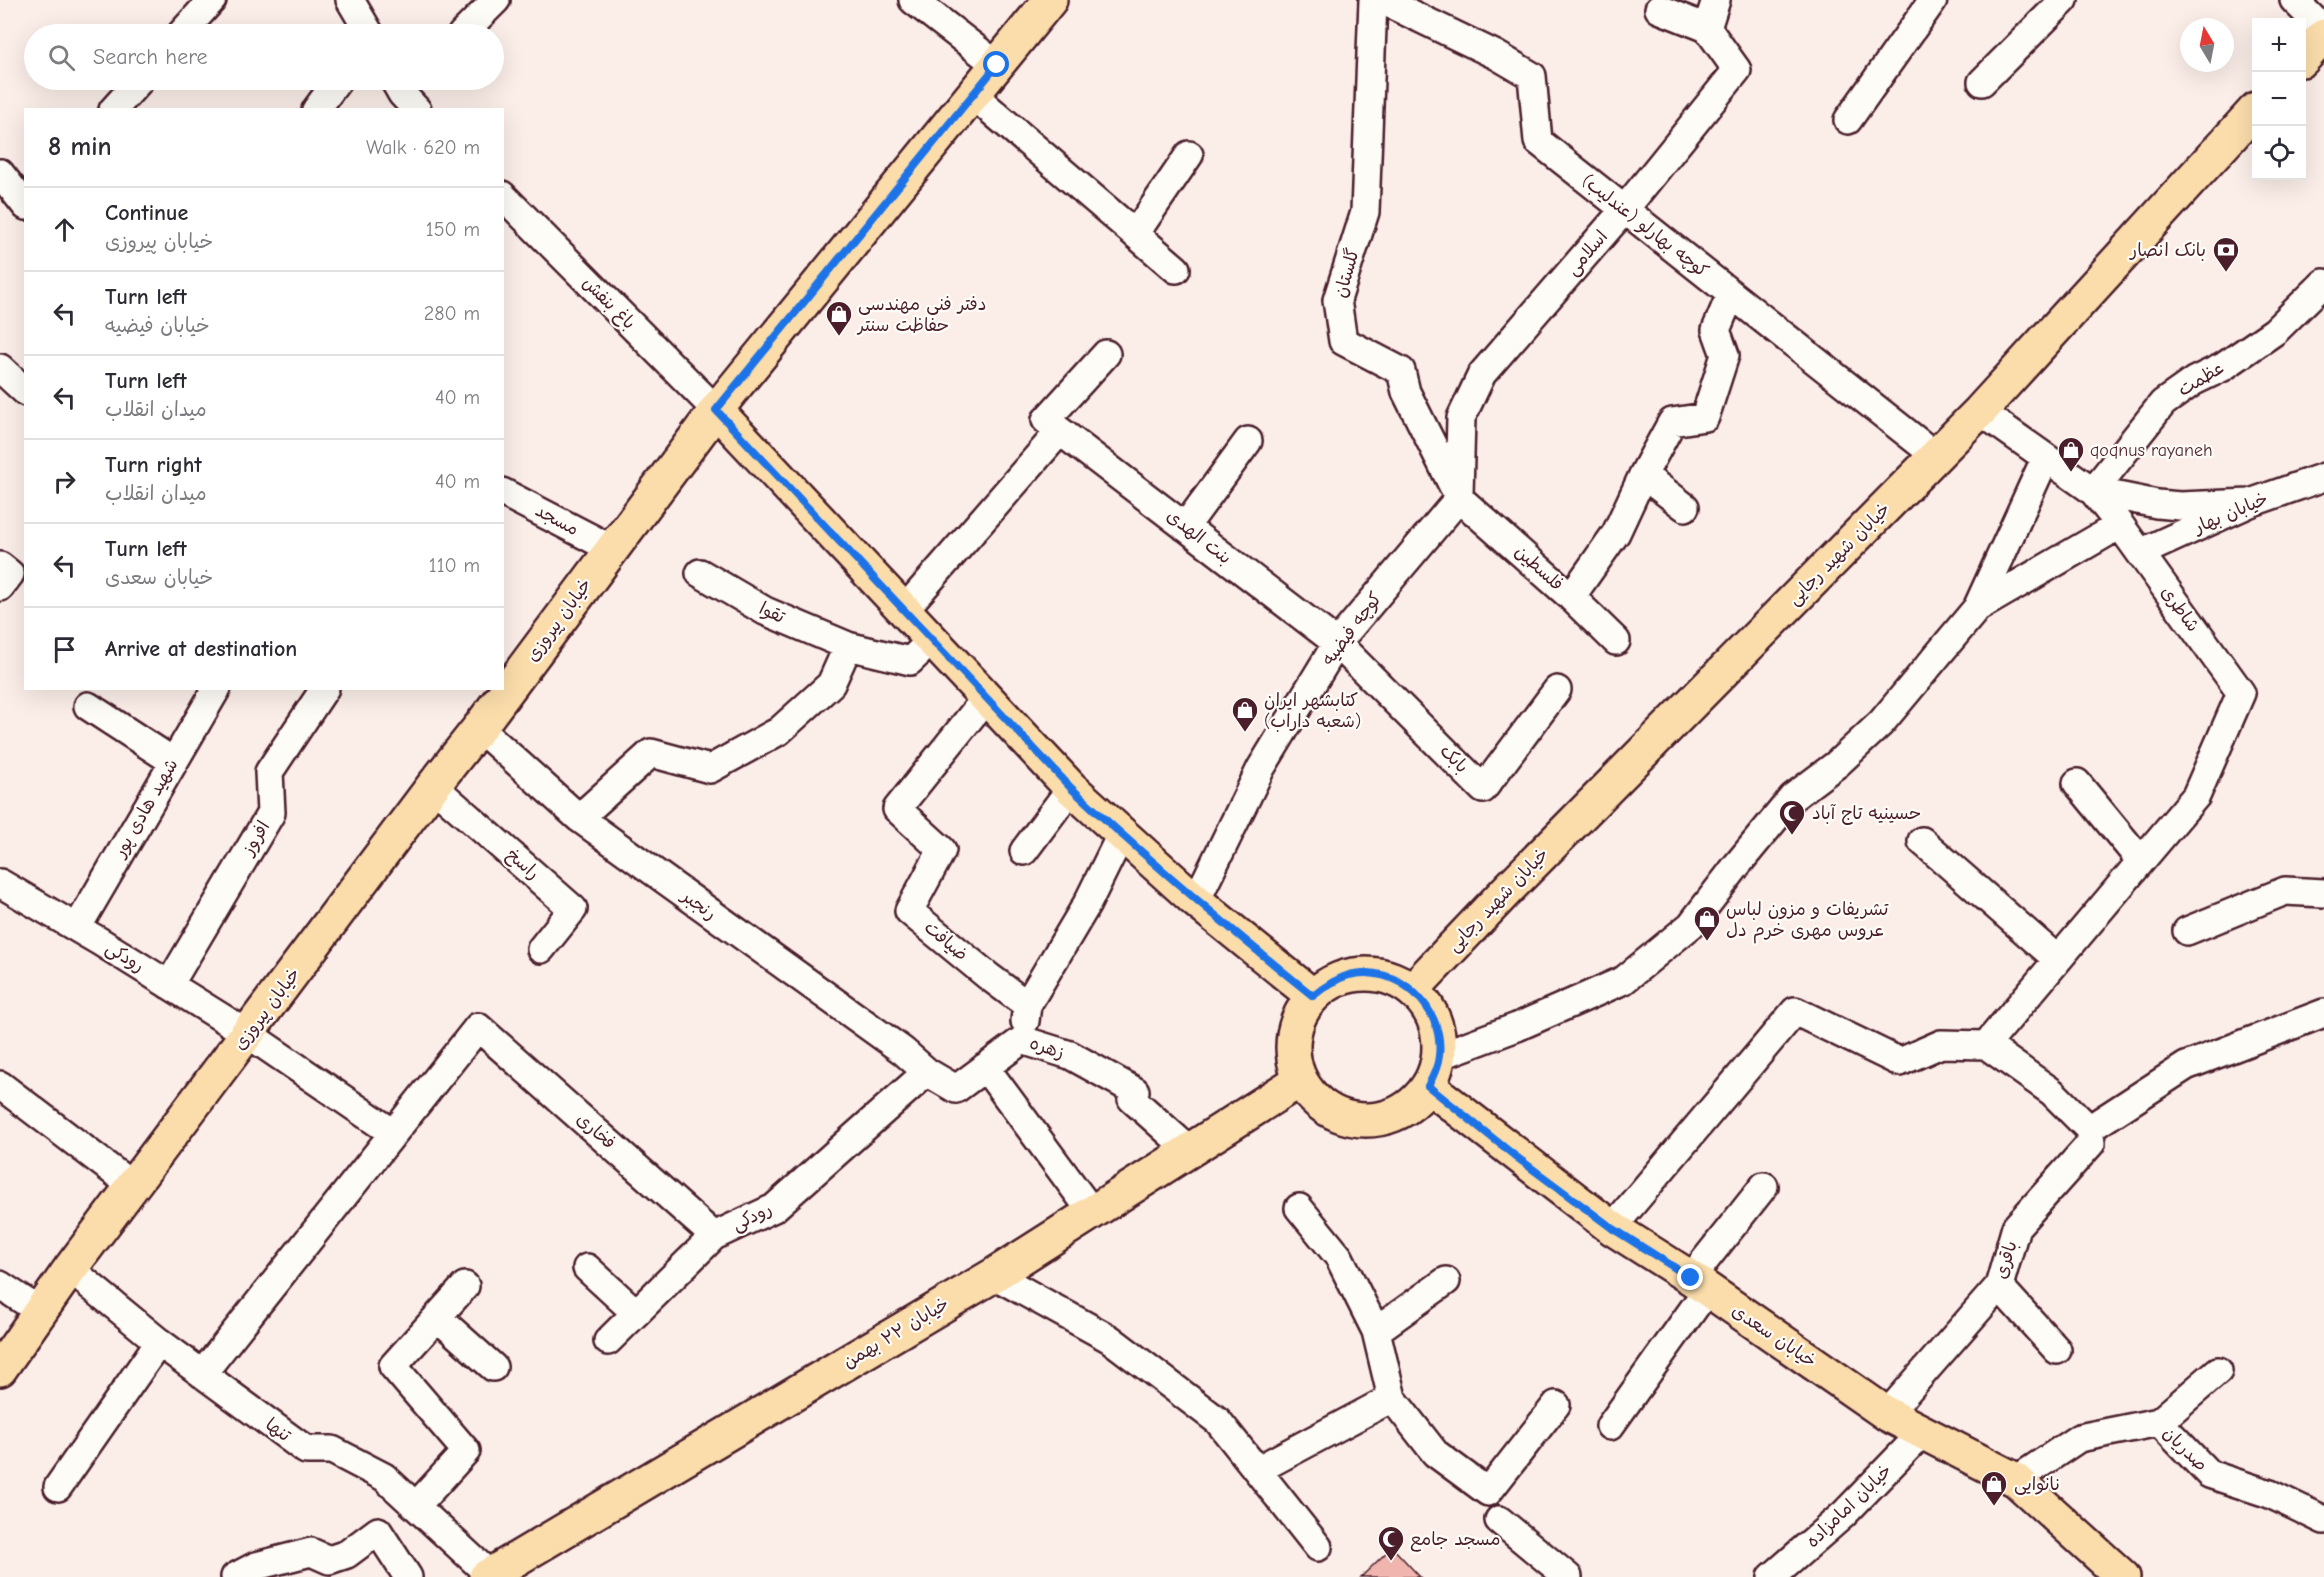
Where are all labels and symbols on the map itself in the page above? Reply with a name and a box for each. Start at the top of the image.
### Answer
north arrow [2180,18,2234,72]
route start [983,51,1009,77]
street label: کوچه بهارلو (عندلیب) [1577,170,1713,283]
street label: اسلامی [1562,226,1612,280]
bank icon: بانک انصار [2211,235,2241,273]
place label: بانک انصار [2128,240,2206,261]
street label: گلستان [1330,246,1364,300]
street label: باغ بنفش [577,272,640,335]
place label: دفتر فنی مهندسی حفاظت سنتر [856,294,986,336]
shop icon: دفتر فنی مهندسی حفاظت سنتر [824,299,854,337]
street label: عظمت [2174,357,2228,401]
shop icon: qoqnus rayaneh [2056,435,2086,473]
place label: qoqnus rayaneh [2090,440,2213,461]
street label: خیابان بهار [2189,488,2271,539]
street label: خیابان شهید رجایی [1783,498,1895,610]
street label: مسجد [532,500,582,540]
street label: بنت الهدی [1162,505,1236,569]
street label: فلسطین [1510,541,1568,595]
street label: خیابان پیروزی [522,574,597,666]
street label: شاطری [2156,582,2204,636]
street label: کوچه فیضیه [1318,588,1387,670]
street label: تقوا [756,598,789,628]
place label: کتابشهر ایران (شعبه داراب) [1264,690,1361,732]
shop icon: کتابشهر ایران (شعبه داراب) [1230,695,1260,733]
street label: بابک [1436,741,1472,777]
street label: شهید هادی پور [108,755,183,863]
mosque icon: حسینیه تاج آباد [1777,798,1807,836]
place label: حسینیه تاج آباد [1812,803,1921,825]
street label: افروز [237,817,274,861]
street label: راسخ [502,844,544,885]
street label: خیابان شهید رجایی [1443,844,1553,956]
street label: رنجبر [676,884,720,925]
place label: تشریفات و مزون لباس عروس مهری خرم دل [1726,899,1889,944]
shop icon: تشریفات و مزون لباس عروس مهری خرم دل [1692,904,1722,942]
street label: ضیافت [920,917,972,965]
street label: رودکی [102,937,148,977]
street label: خیابان پیروزی [229,964,306,1055]
street label: زهره [1027,1033,1067,1063]
street label: فخاری [572,1108,620,1154]
street label: رودکی [729,1198,775,1236]
street label: باقری [1990,1238,2022,1282]
route end [1677,1264,1703,1290]
street label: خیابان ۲۲ بهمن [839,1293,953,1373]
street label: خیابان سعدی [1728,1300,1820,1372]
street label: تنها [261,1414,295,1447]
street label: صدریان [2158,1422,2212,1476]
street label: خیابان امامزاده [1802,1460,1896,1552]
shop icon: نانوایی [1979,1469,2009,1507]
place label: نانوایی [2014,1474,2061,1495]
mosque icon: مسجد جامع [1376,1524,1406,1562]
place label: مسجد جامع [1410,1529,1501,1552]

